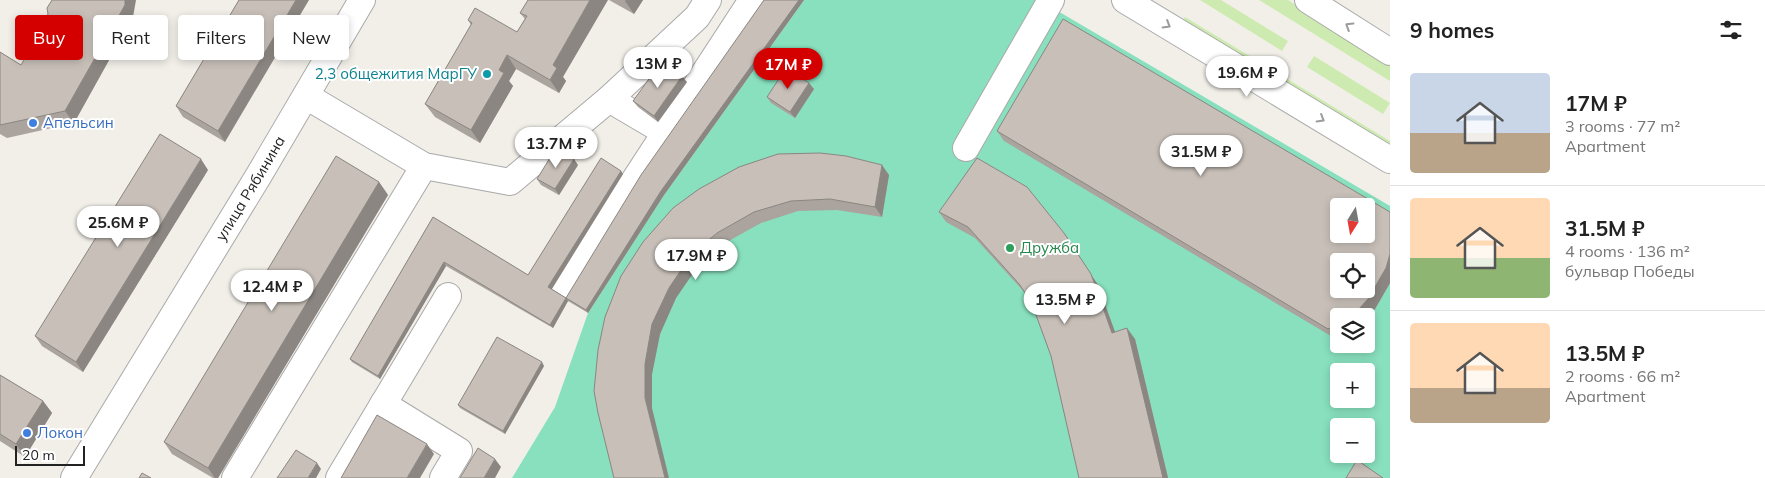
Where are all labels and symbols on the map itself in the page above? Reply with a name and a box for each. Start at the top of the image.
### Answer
one-way arrow [1162,19,1171,29]
one-way arrow [1345,22,1354,32]
pin: 13M ₽ [623,46,693,89]
pin: 17M ₽ [753,48,823,90]
pin: 19.6M ₽ [1201,56,1293,98]
place label: 2,3 общежития МарГУ [315,64,477,83]
marker: 2,3 общежития МарГУ [481,68,493,80]
one-way arrow [1316,112,1325,122]
place label: Апельсин [43,113,114,132]
marker: Апельсин [27,117,39,129]
pin: 13.7M ₽ [510,126,602,169]
street label: улица Рябинина [211,132,289,244]
pin: 31.5M ₽ [1155,134,1247,177]
north arrow [1330,198,1375,242]
pin: 25.6M ₽ [72,206,164,248]
pin: 17.9M ₽ [650,238,742,281]
place label: Дружба [1020,238,1079,257]
marker: Дружба [1004,242,1016,254]
pin: 12.4M ₽ [226,270,318,312]
pin: 13.5M ₽ [1019,282,1111,325]
place label: Локон [37,423,83,442]
marker: Локон [21,427,33,439]
scale bar [15,443,85,466]

